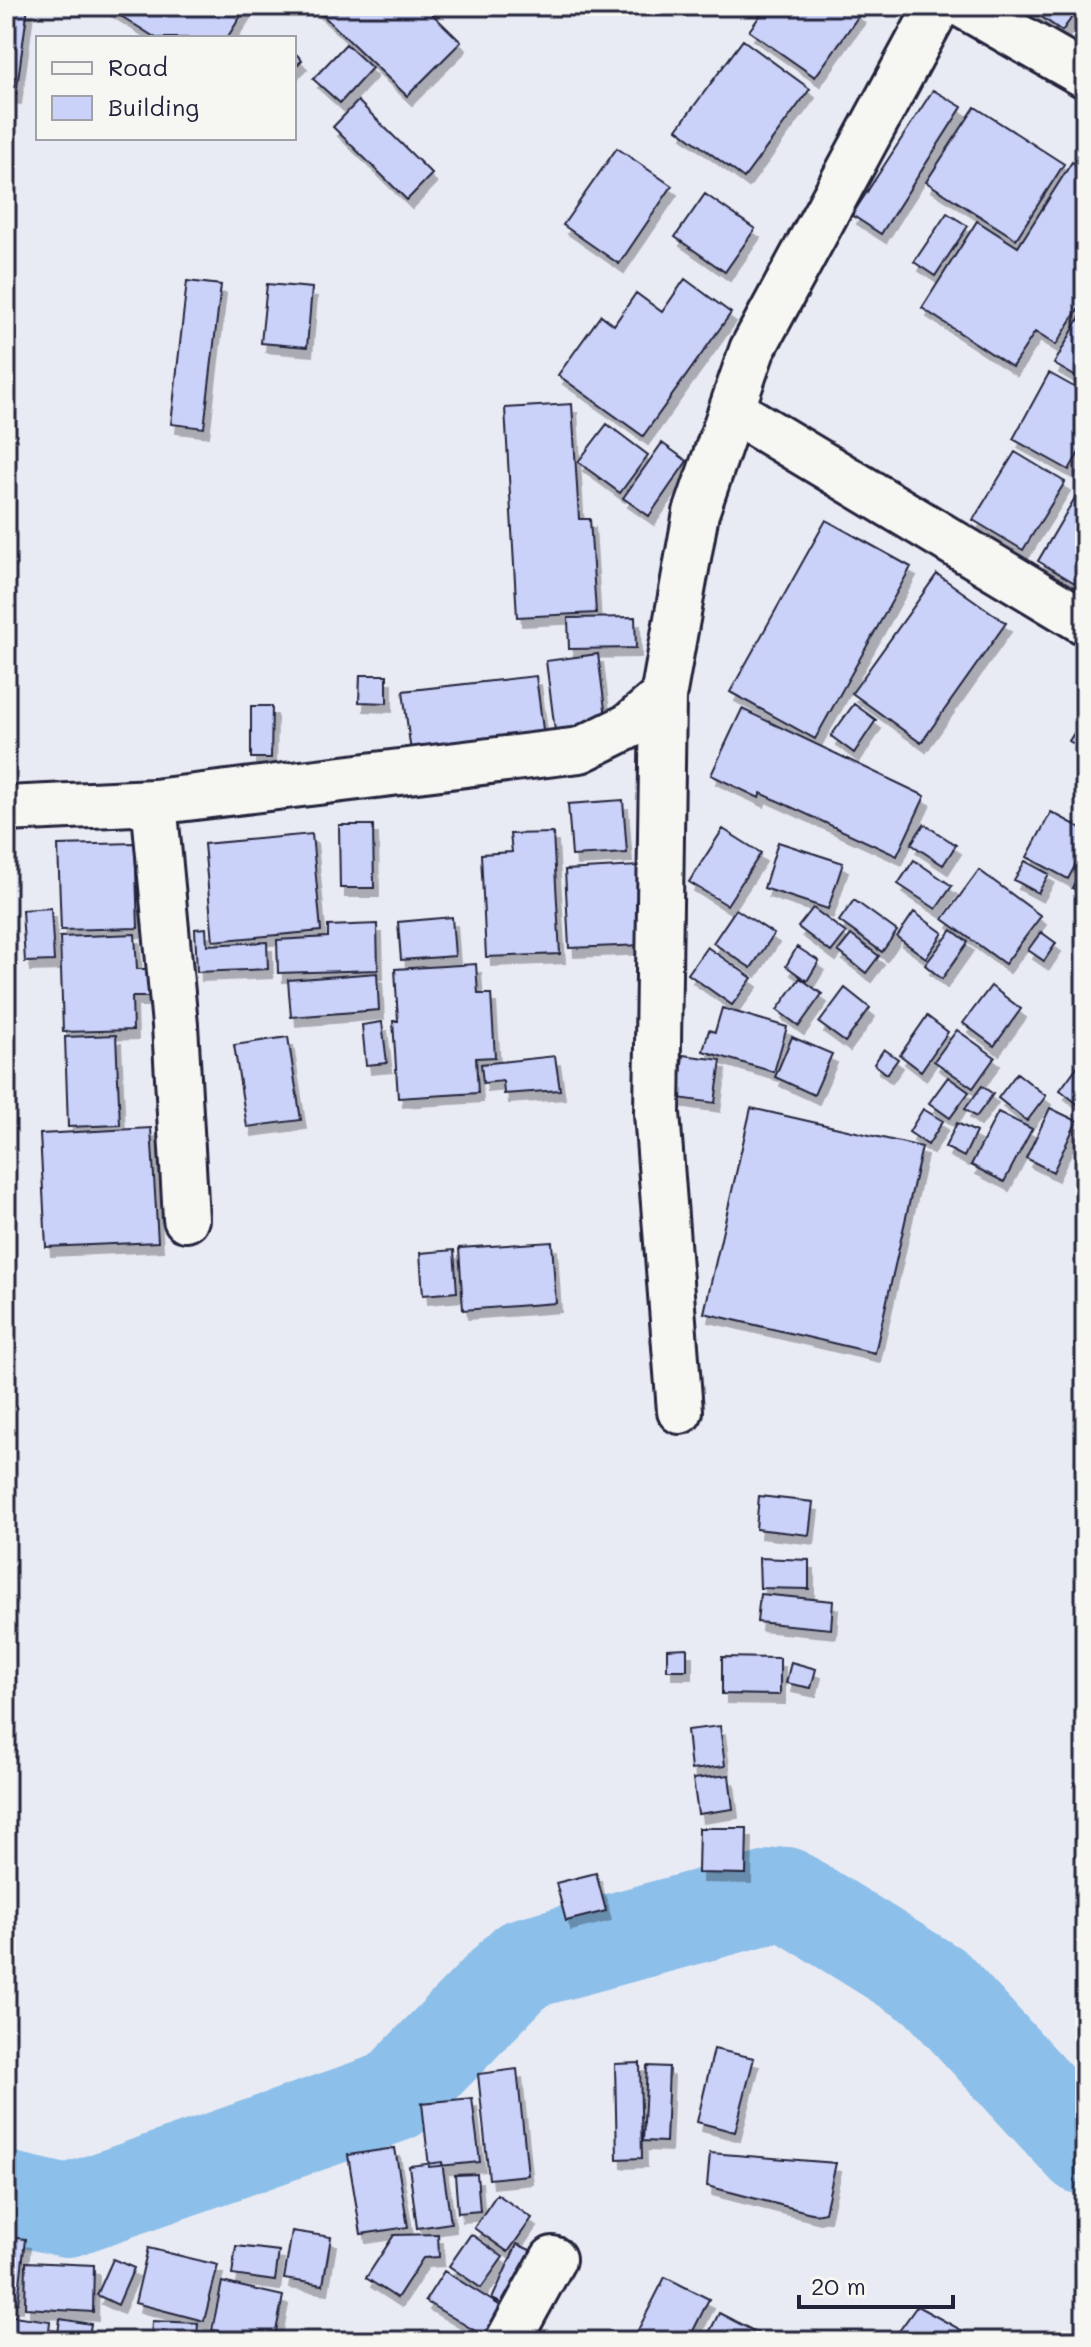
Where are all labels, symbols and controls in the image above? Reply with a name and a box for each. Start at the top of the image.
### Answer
legend [36,36,296,140]
text: Road [108,51,168,82]
text: Building [108,91,199,122]
scale bar [799,2259,953,2309]
text: 20 m [811,2270,866,2301]

